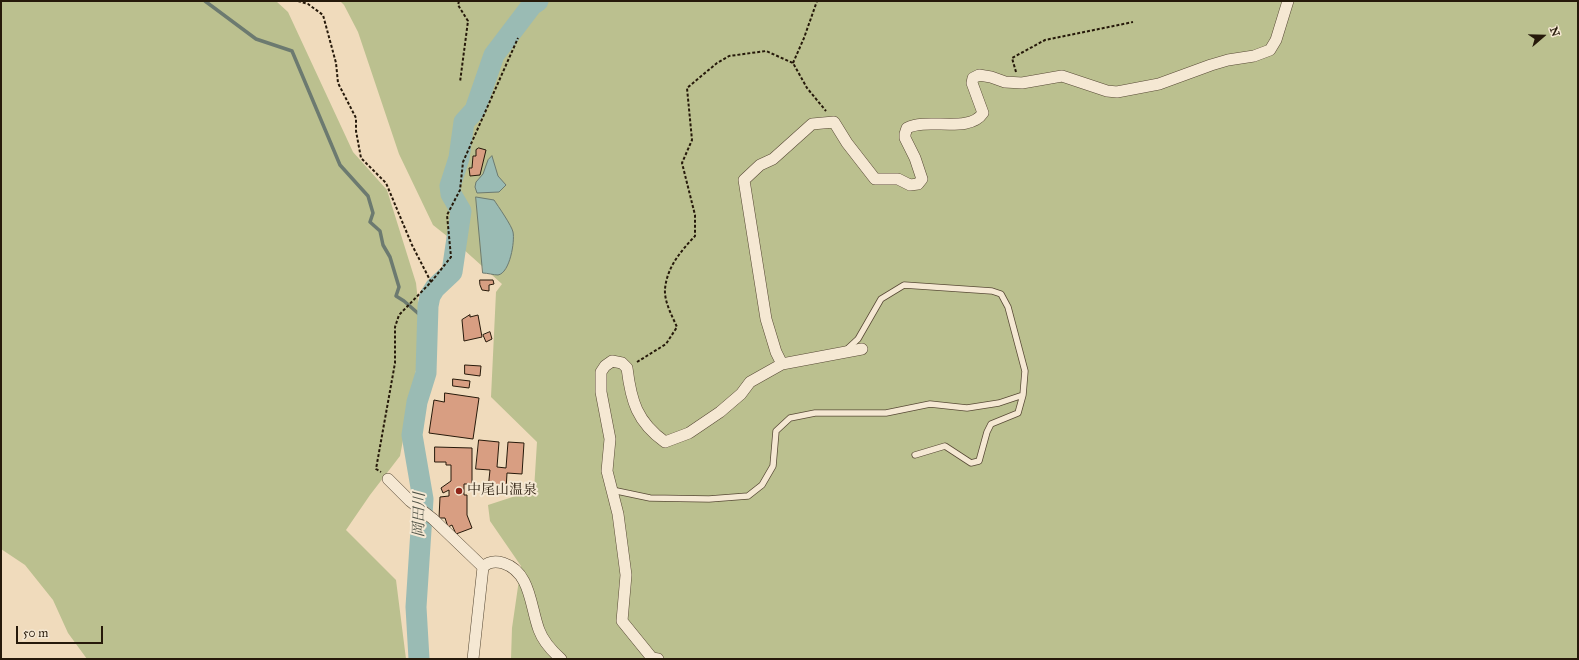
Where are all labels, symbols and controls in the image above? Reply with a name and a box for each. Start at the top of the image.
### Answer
north arrow [1523,16,1563,56]
text: N [1547,25,1562,38]
place label: 中尾山温泉 [467,483,537,499]
marker: 中尾山温泉 [454,486,464,496]
water label: 岡田川 [411,492,429,538]
scale bar [18,618,105,644]
text: 50 m [23,626,48,640]

